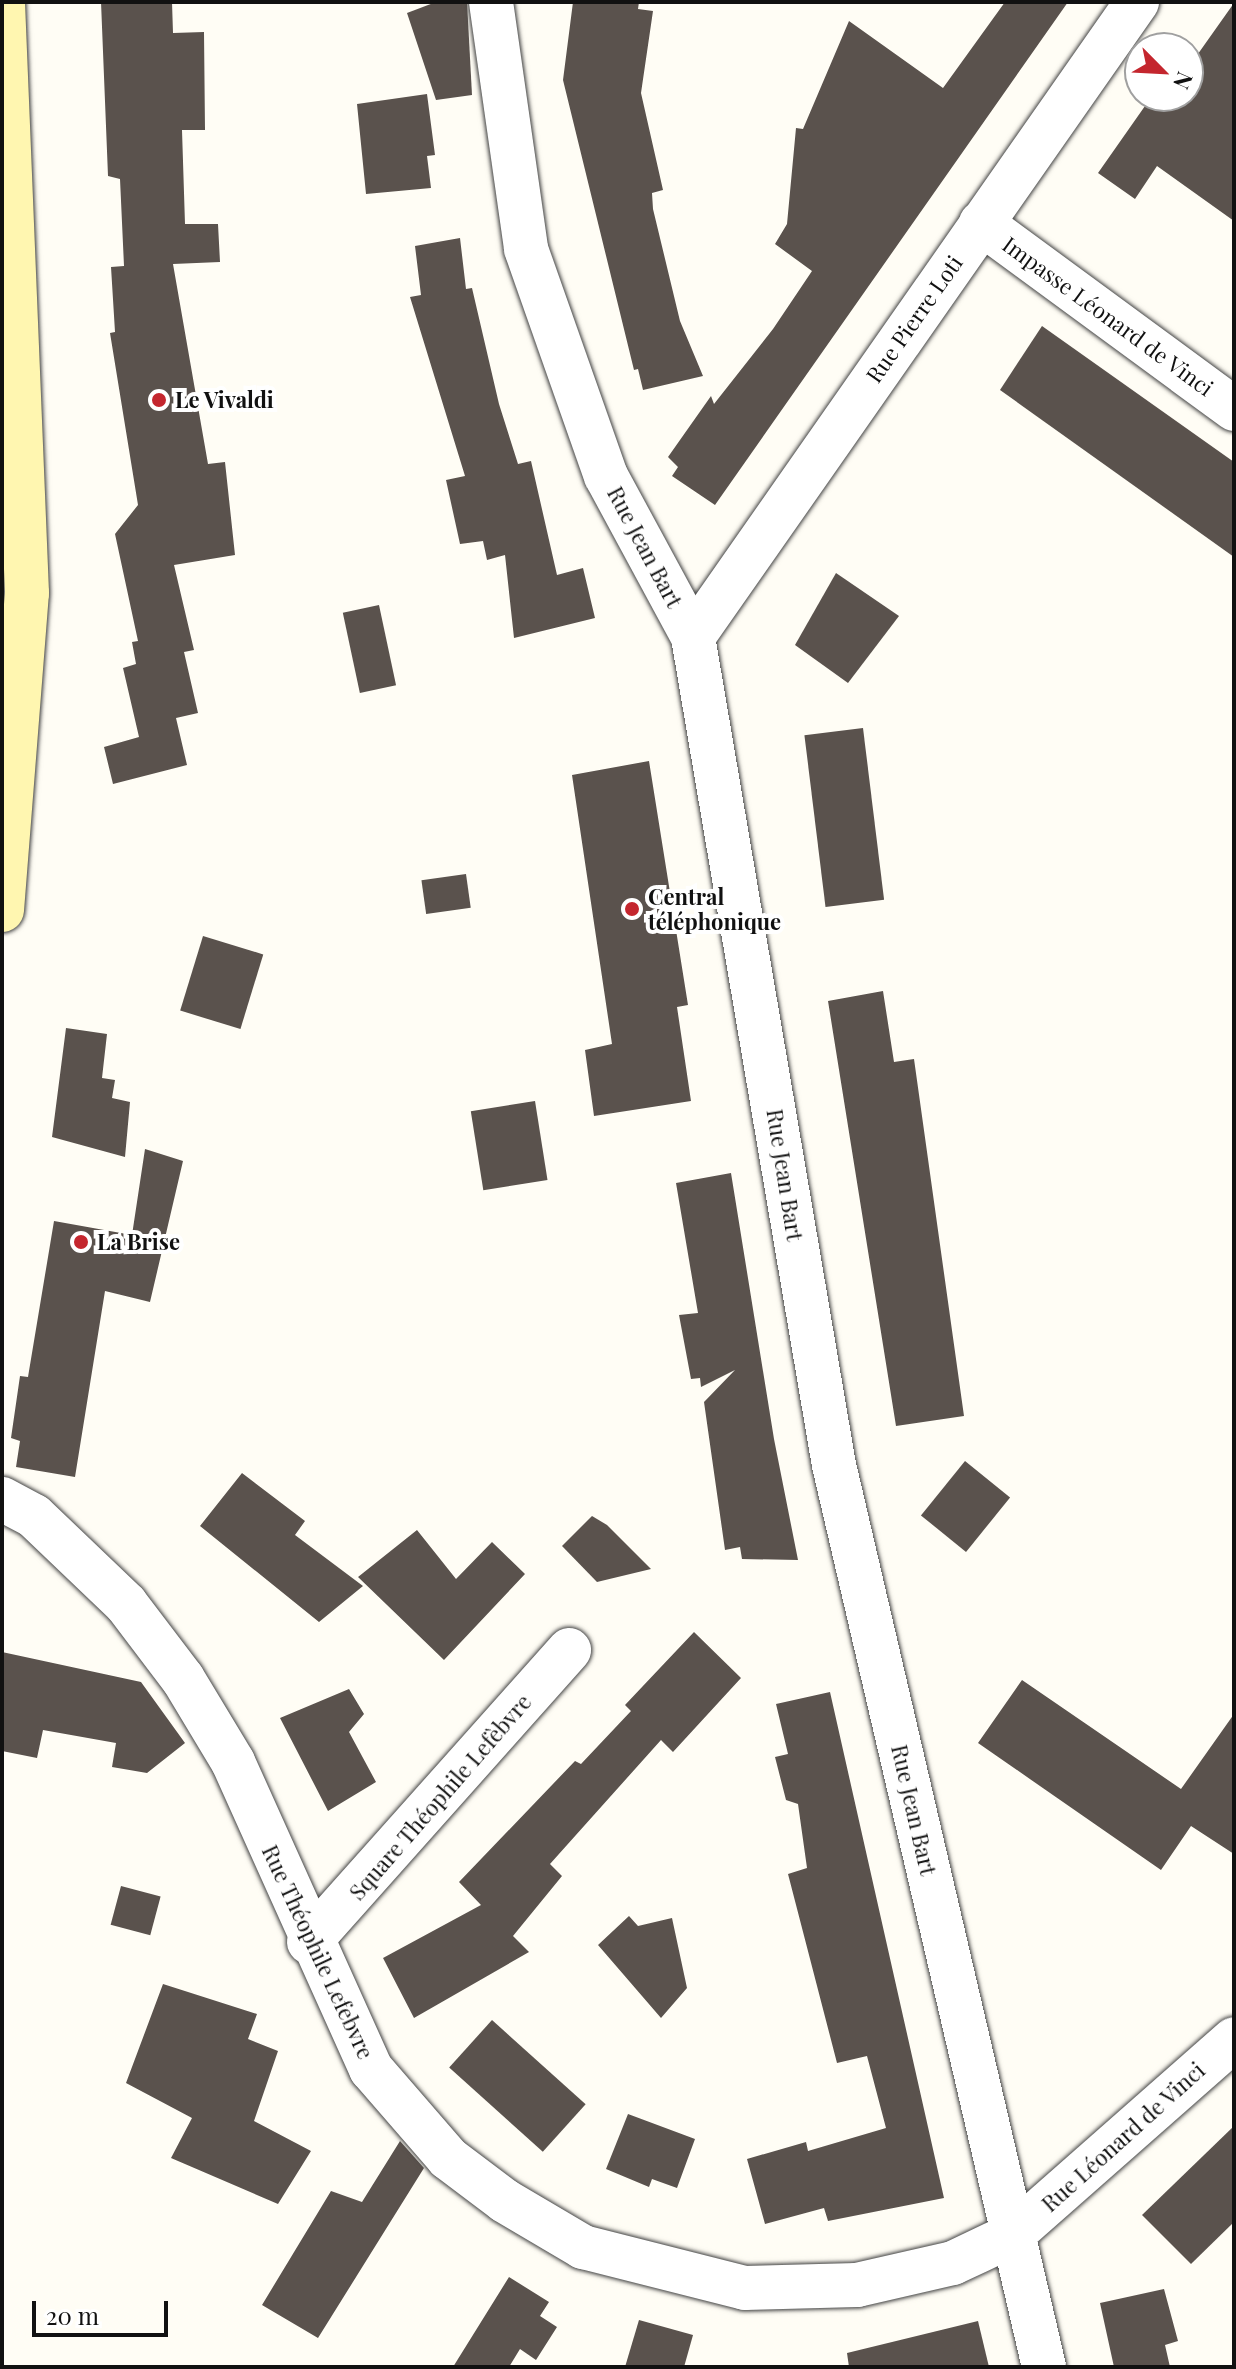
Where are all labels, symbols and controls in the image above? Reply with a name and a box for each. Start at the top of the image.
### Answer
north arrow [1124,32,1204,112]
text: N [1167,68,1201,94]
street label: Impasse Léonard de Vinci [997,231,1219,401]
street label: Rue Pierre Loti [860,250,968,388]
place label: Le Vivaldi [175,387,275,413]
marker: Le Vivaldi [150,391,168,409]
street label: Rue Jean Bart [602,482,688,612]
place label: Central téléphonique [648,883,781,934]
marker: Central téléphonique [623,900,641,918]
street label: Rue Jean Bart [762,1107,808,1243]
place label: La Brise [97,1229,180,1255]
marker: La Brise [72,1233,90,1251]
street label: Square Théophile Lefèbvre [343,1689,537,1905]
street label: Rue Jean Bart [886,1742,942,1878]
street label: Rue Théophile Lefebvre [257,1840,379,2064]
street label: Rue Léonard de Vinci [1036,2057,1210,2217]
scale bar [36,2285,172,2335]
text: 20 m [46,2299,99,2331]

